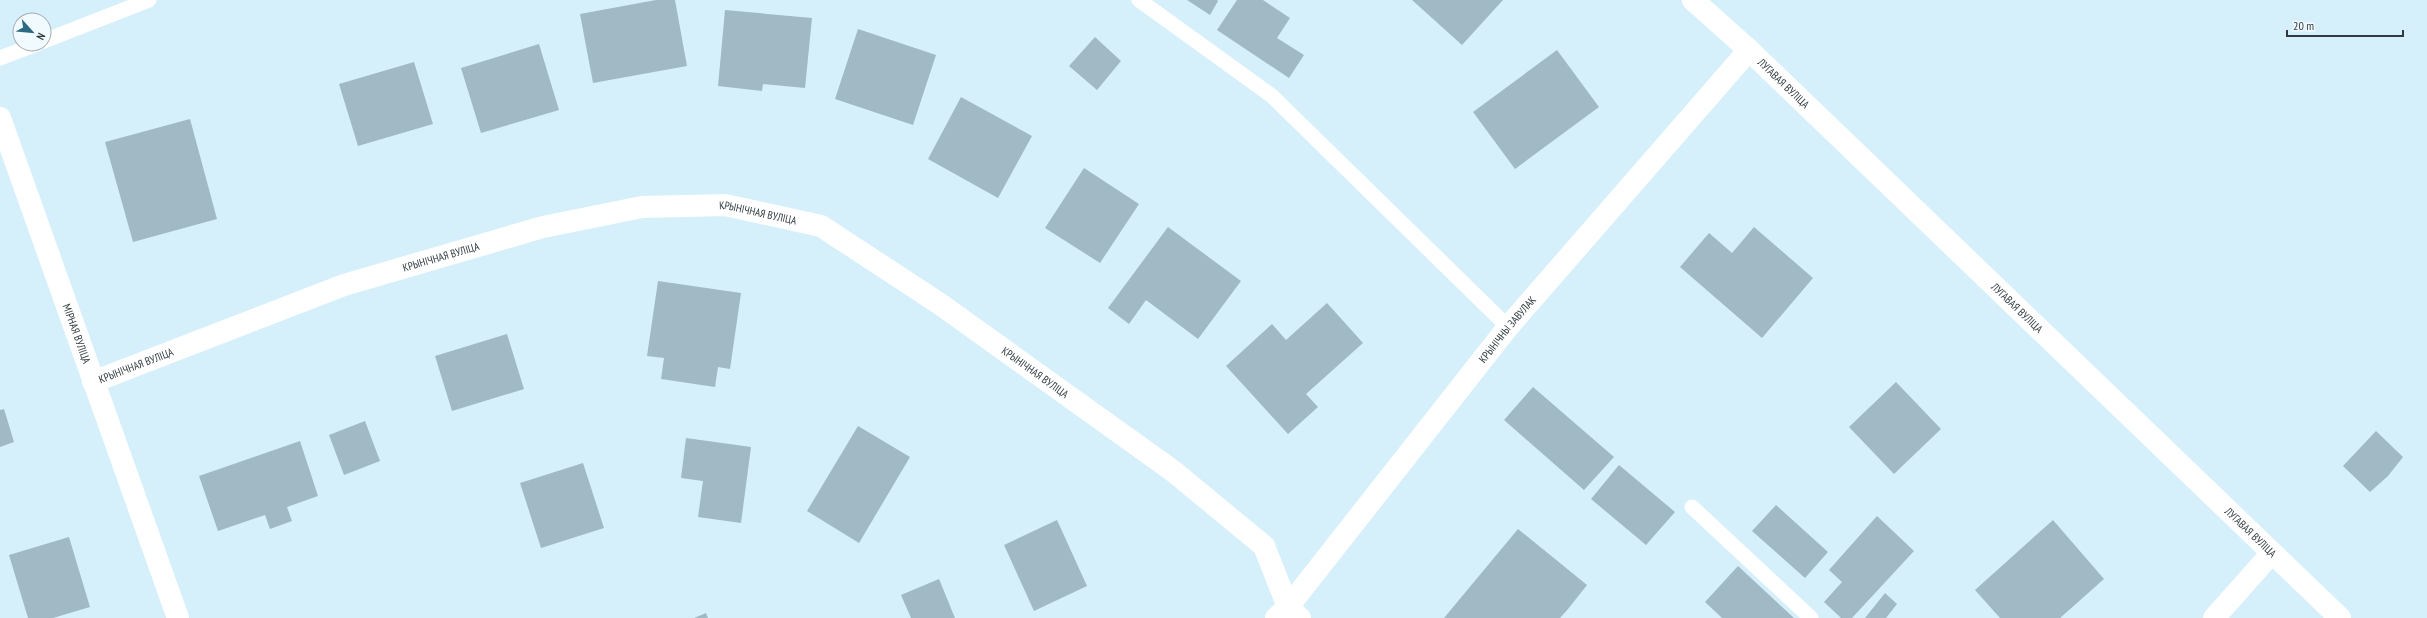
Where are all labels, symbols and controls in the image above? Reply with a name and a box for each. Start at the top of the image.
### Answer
north arrow [12,12,52,52]
scale bar [2287,12,2403,38]
text: 20 m [2293,18,2314,33]
text: N [33,31,48,42]
street label: ЛУГАВАЯ ВУЛІЦА [1754,55,1813,112]
street label: КРЫНІЧНАЯ ВУЛІЦА [719,198,799,228]
street label: КРЫНІЧНАЯ ВУЛІЦА [401,239,482,275]
street label: ЛУГАВАЯ ВУЛІЦА [1988,279,2046,336]
street label: КРЫНІЧНЫ ЗАВУЛАК [1476,293,1539,366]
street label: МІРНАЯ ВУЛІЦА [60,302,94,366]
street label: КРЫНІЧНАЯ ВУЛІЦА [999,343,1072,401]
street label: КРЫНІЧНАЯ ВУЛІЦА [97,344,176,386]
street label: ЛУГАВАЯ ВУЛІЦА [2221,504,2280,561]

